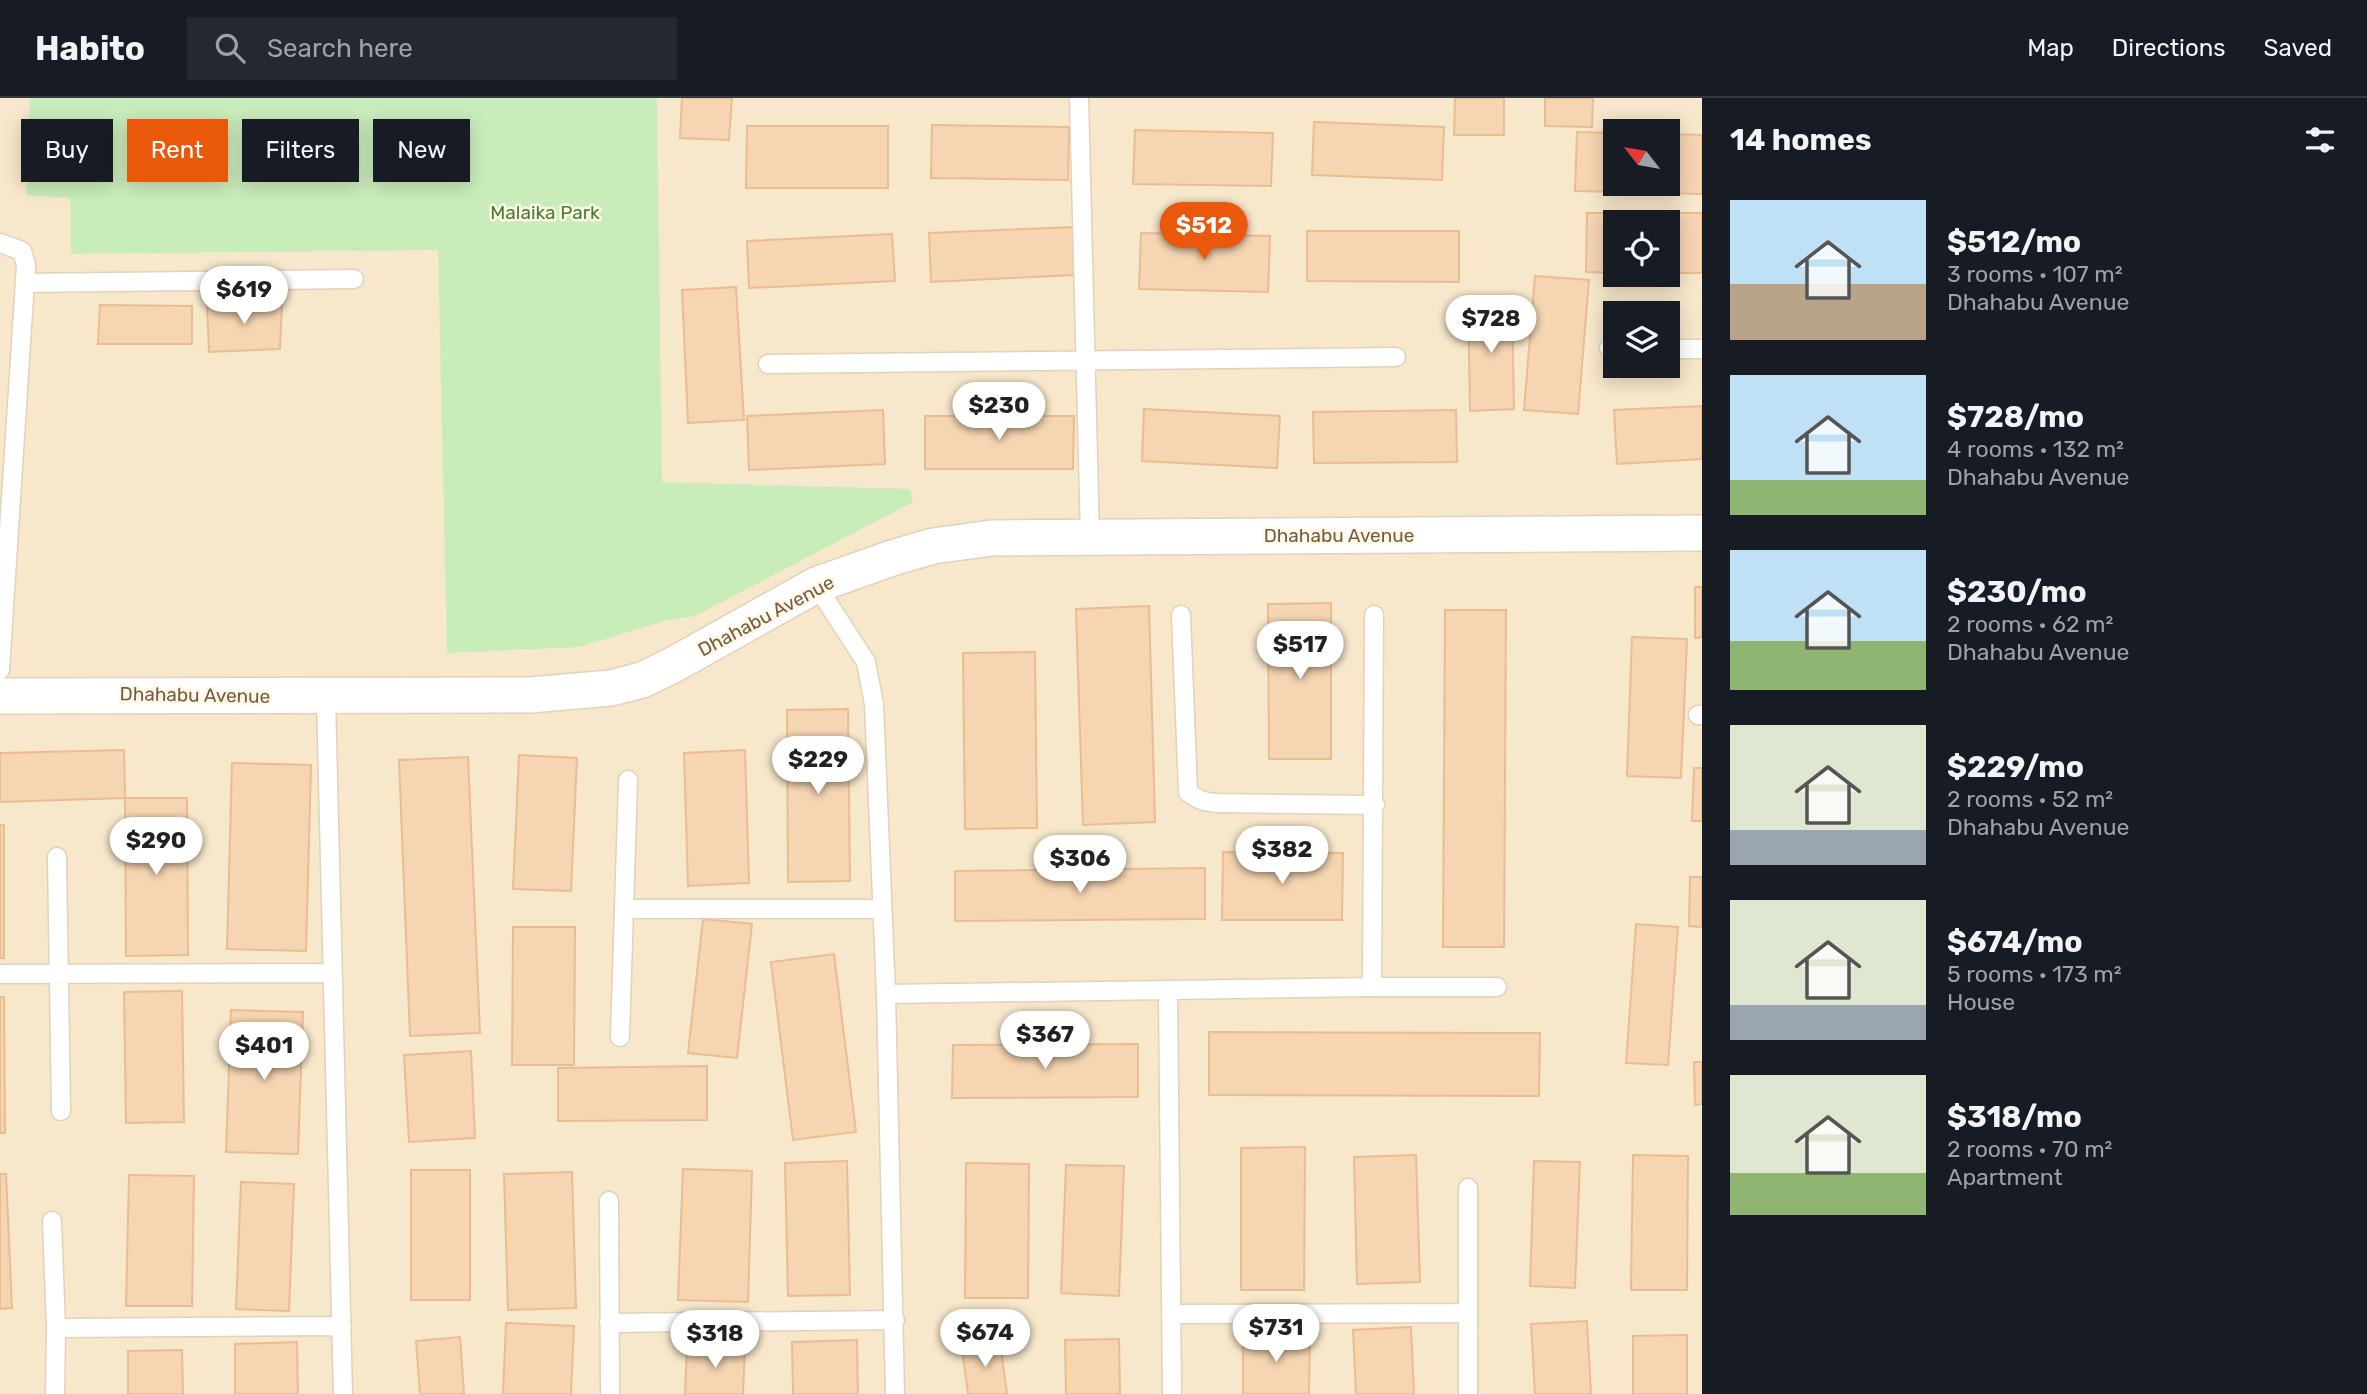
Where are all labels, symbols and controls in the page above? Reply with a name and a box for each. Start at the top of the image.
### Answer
search box [187,17,677,80]
text: Habito [35,29,145,68]
icon: search [211,29,249,67]
text: Search here [267,33,413,64]
text: Map [2027,34,2074,62]
text: Directions [2112,34,2225,62]
text: Saved [2263,34,2332,62]
chip: Buy [21,119,113,182]
chip: Rent [127,119,228,182]
chip: Filters [242,119,359,182]
chip: New [373,119,470,182]
north arrow [1603,119,1680,196]
map controls [1603,119,1680,378]
icon: filters [2301,121,2339,159]
text: 14 homes [1730,122,1872,158]
park label: Malaika Park [490,201,600,224]
pin: $512 [1163,202,1245,262]
button: locate [1603,210,1680,287]
text: $512 [1176,211,1232,239]
text: $512/mo [1947,224,2081,260]
icon: home [1786,228,1870,312]
text: 3 rooms · 107 m² [1947,260,2123,288]
pin: $619 [203,266,285,326]
text: $619 [216,275,272,303]
text: Dhahabu Avenue [1947,288,2129,316]
pin: $728 [1450,296,1532,355]
button: layers [1603,301,1680,378]
text: $728 [1461,304,1521,332]
pin: $230 [958,382,1040,442]
text: $230 [968,391,1030,419]
text: $728/mo [1947,399,2084,435]
icon: home [1786,403,1870,487]
text: 4 rooms · 132 m² [1947,435,2124,463]
text: Dhahabu Avenue [1947,463,2129,491]
street label: Dhahabu Avenue [1264,524,1414,547]
street label: Dhahabu Avenue [694,570,838,662]
text: $230/mo [1947,574,2087,610]
icon: home [1786,578,1870,662]
text: 2 rooms · 62 m² [1947,610,2113,638]
pin: $517 [1259,622,1341,681]
text: $517 [1273,630,1327,658]
text: Dhahabu Avenue [1947,638,2129,666]
street label: Dhahabu Avenue [119,682,271,708]
pin: $229 [777,736,859,796]
text: $229 [788,745,848,773]
text: $229/mo [1947,749,2084,785]
icon: home [1786,753,1870,837]
text: 2 rooms · 52 m² [1947,785,2113,813]
text: Dhahabu Avenue [1947,813,2129,841]
pin: $290 [115,818,197,877]
text: $290 [126,826,186,854]
pin: $382 [1241,826,1323,886]
text: $382 [1251,835,1313,863]
pin: $306 [1039,836,1121,895]
text: $306 [1049,844,1111,872]
text: $674/mo [1947,924,2083,960]
icon: home [1786,928,1870,1012]
text: 5 rooms · 173 m² [1947,960,2122,988]
text: House [1947,988,2015,1016]
pin: $367 [1004,1012,1086,1071]
text: $367 [1016,1020,1074,1048]
pin: $401 [223,1023,305,1082]
text: $401 [235,1031,293,1059]
text: $318/mo [1947,1099,2082,1135]
icon: home [1786,1103,1870,1187]
text: 2 rooms · 70 m² [1947,1135,2112,1163]
text: Apartment [1947,1163,2063,1191]
pin: $731 [1235,1304,1317,1364]
pin: $318 [674,1310,756,1370]
pin: $674 [944,1310,1026,1369]
text: $731 [1249,1313,1303,1341]
text: $674 [956,1318,1014,1346]
text: $318 [686,1319,744,1347]

